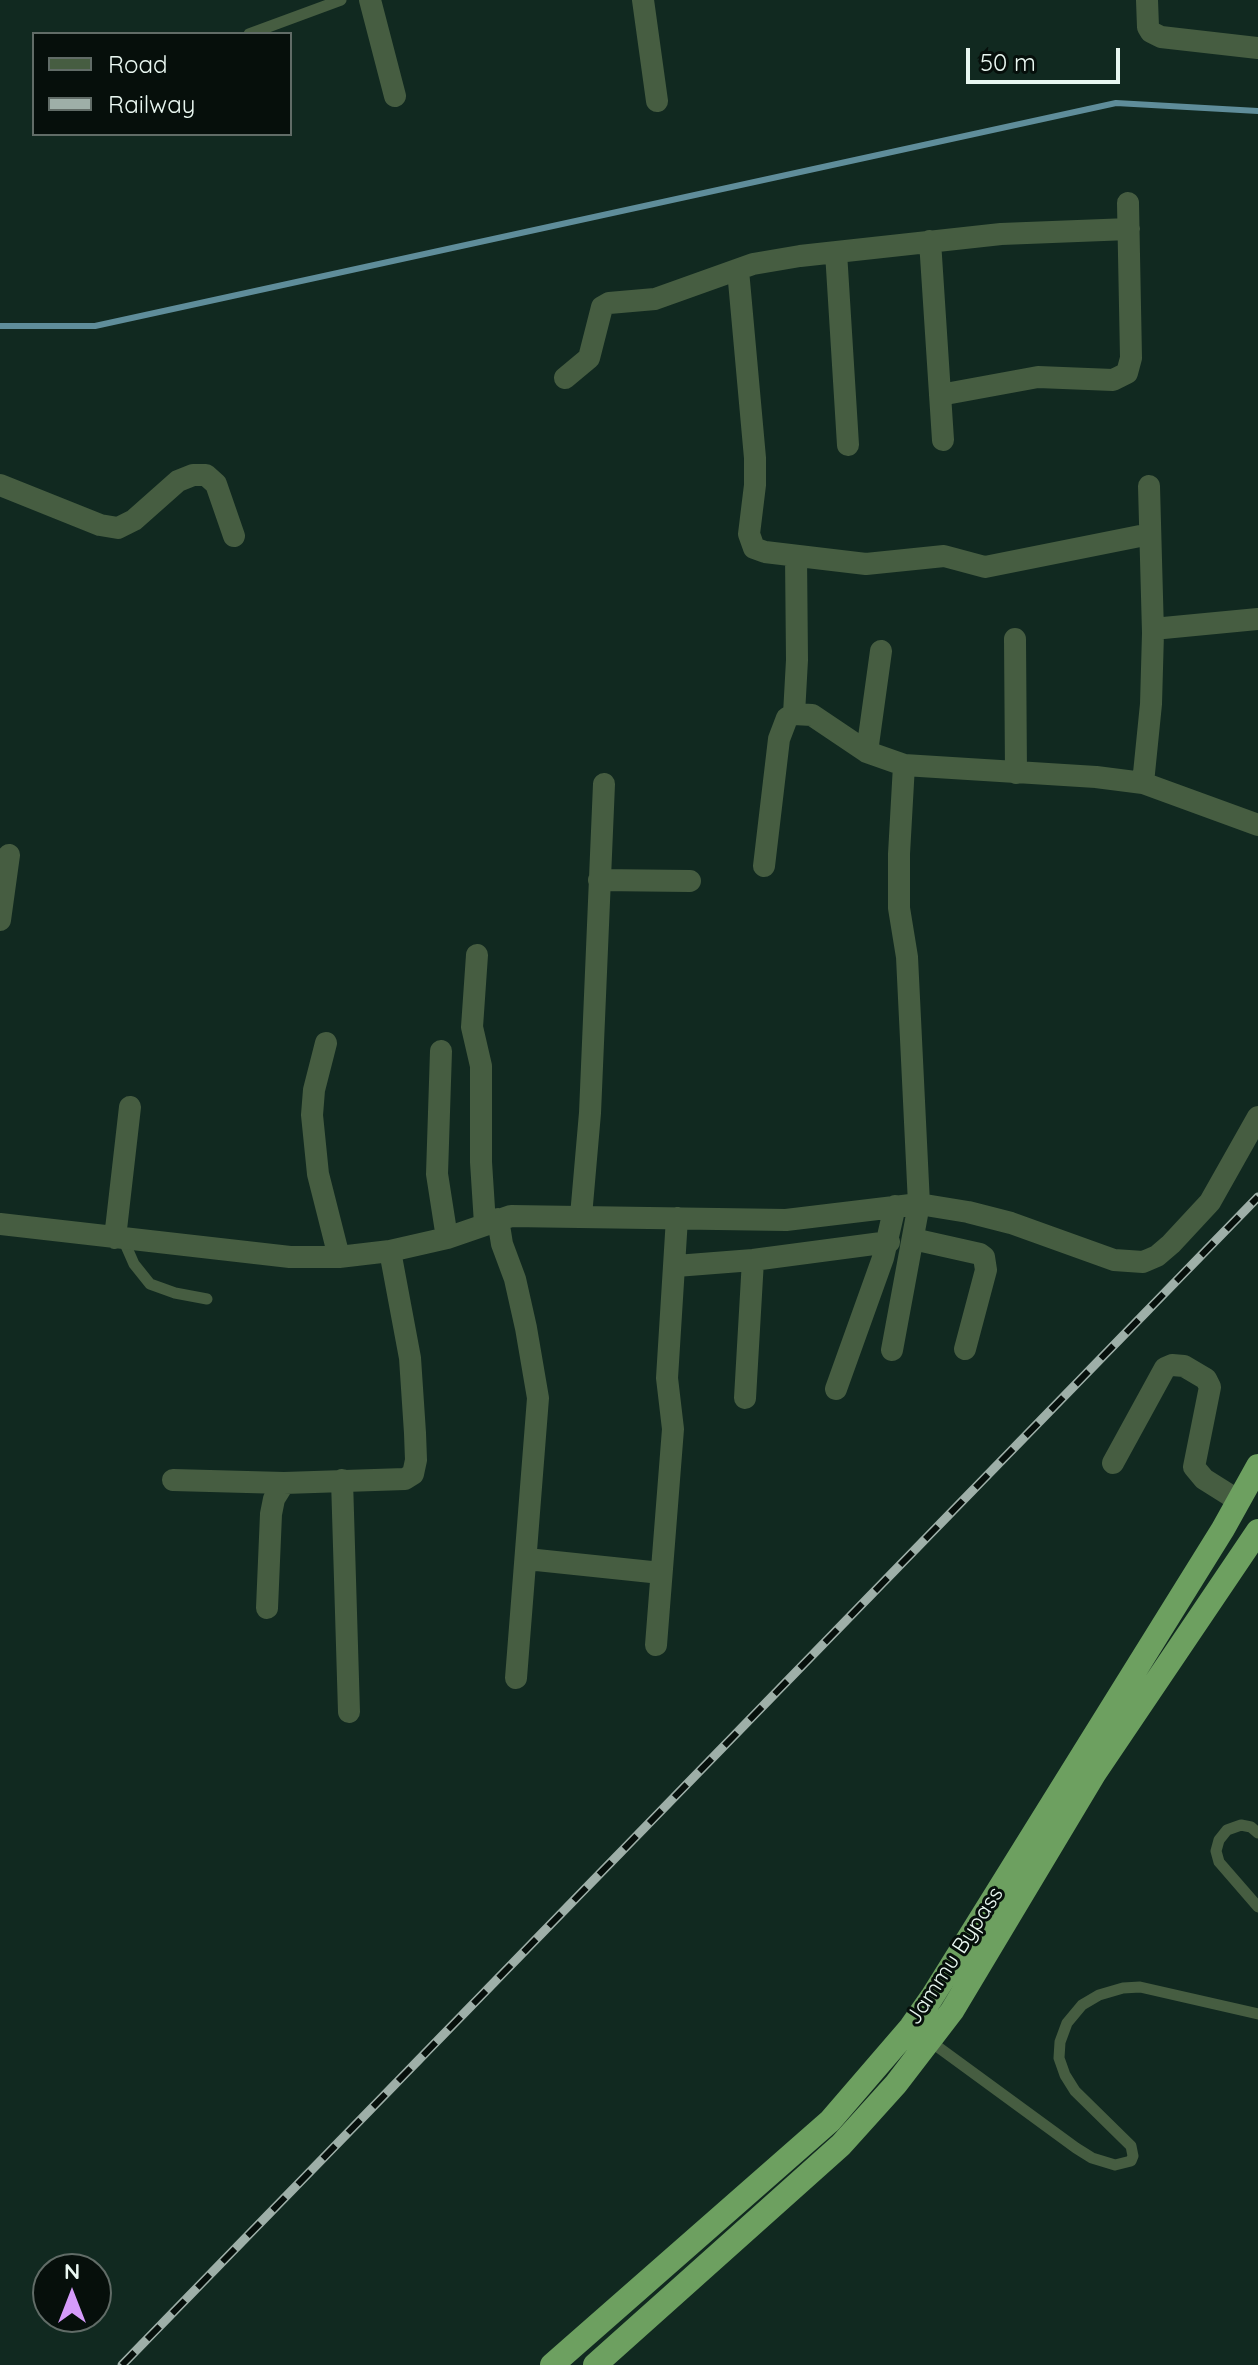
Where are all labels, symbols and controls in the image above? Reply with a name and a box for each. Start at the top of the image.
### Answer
legend [32,32,292,136]
scale bar [970,32,1124,82]
text: 50 m [980,47,1036,77]
text: Road [108,49,168,79]
text: Railway [108,89,195,119]
street label: Jammu Bypass [901,1882,1009,2030]
north arrow [32,2253,112,2333]
text: N [64,2257,80,2285]

